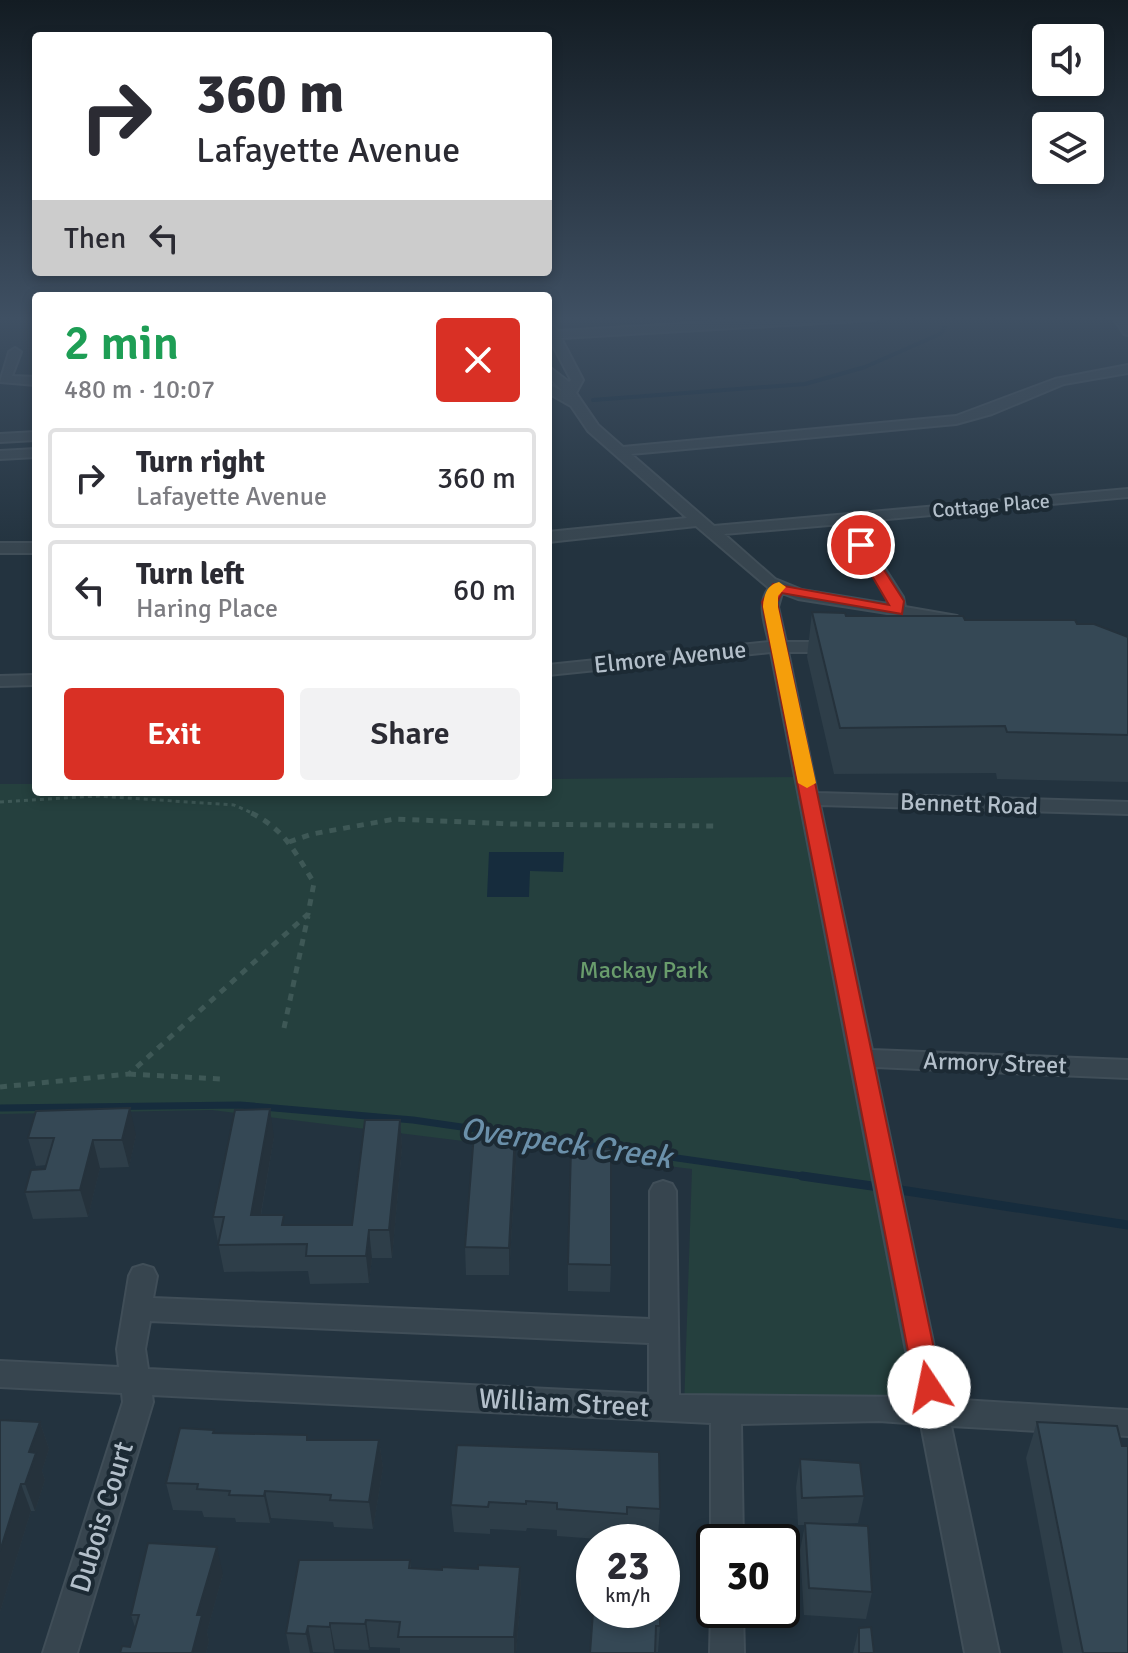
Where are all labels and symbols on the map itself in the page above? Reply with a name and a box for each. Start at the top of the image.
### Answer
street label: Cottage Place [931,488,1051,524]
pin [827,511,895,579]
street label: Elmore Avenue [592,634,748,680]
street label: Bennett Road [899,787,1039,821]
park label: Mackay Park [579,955,709,985]
street label: Armory Street [923,1046,1067,1080]
water label: Overpeck Creek [458,1109,677,1178]
position arrow [887,1345,971,1429]
street label: William Street [478,1382,650,1424]
street label: Dubois Court [63,1437,141,1597]
speed limit sign: 30 [696,1524,800,1628]

